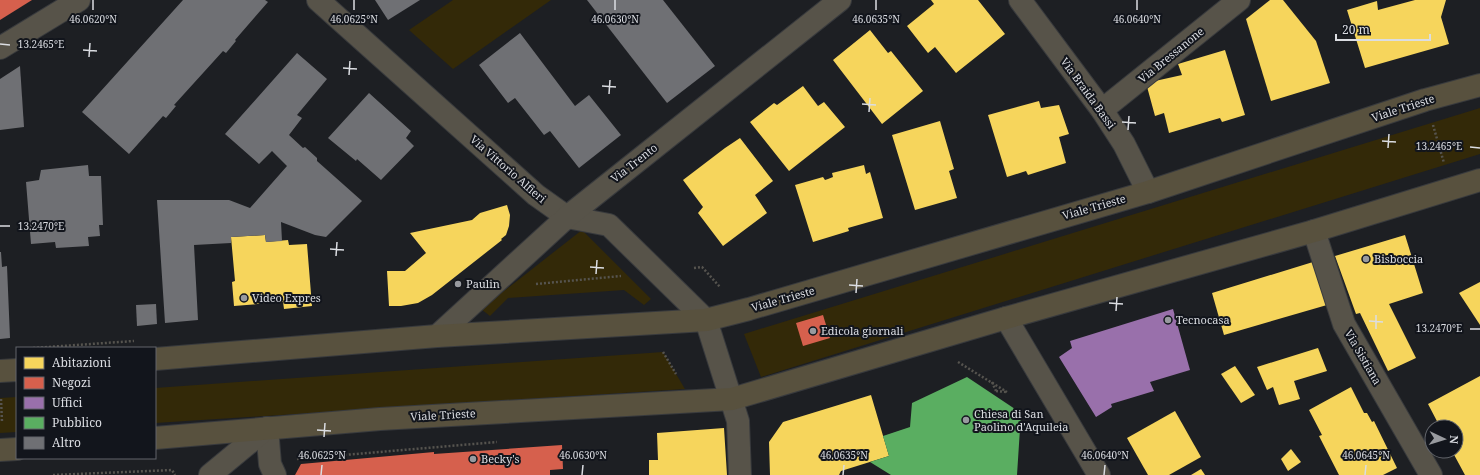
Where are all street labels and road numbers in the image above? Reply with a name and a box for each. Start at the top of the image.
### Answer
street label: Via Bressanone [1135,23,1207,86]
street label: Via Braida Bassi [1057,54,1120,132]
street label: Viale Trieste [1369,90,1436,125]
street label: Via Vittorio Alfieri [467,131,550,206]
street label: Via Trento [607,140,660,185]
street label: Viale Trieste [1060,190,1127,223]
street label: Viale Trieste [749,282,816,315]
street label: Via Sistiana [1342,326,1385,387]
street label: Viale Trieste [410,405,476,424]

